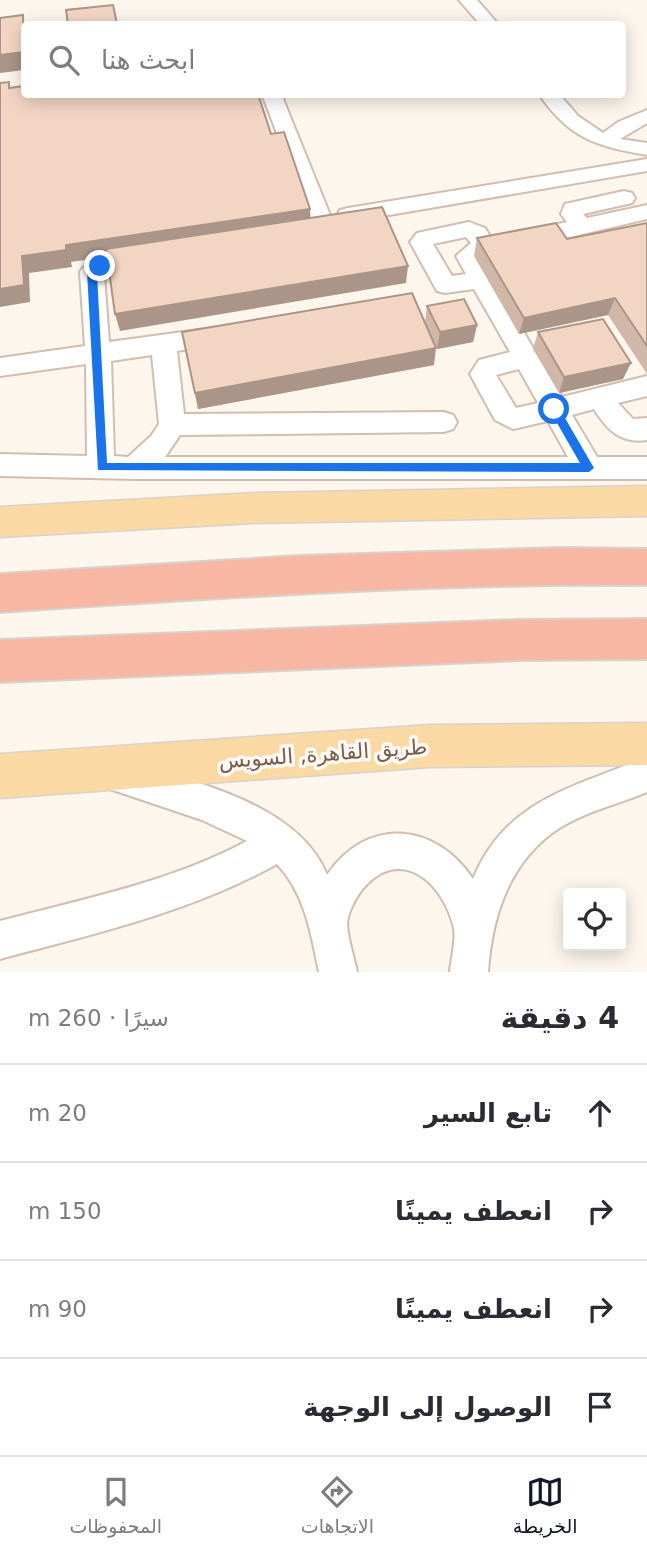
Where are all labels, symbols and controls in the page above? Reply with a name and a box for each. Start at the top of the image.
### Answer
search box [21,21,626,98]
icon: search [45,41,83,79]
text: ابحث هنا [101,45,196,75]
route end [84,250,115,281]
route start [538,393,569,424]
street label: طريق القاهرة, السويس [218,735,428,773]
map controls [563,888,626,951]
button: locate [563,888,626,951]
text: 4 دقيقة [501,1000,619,1035]
text: سيرًا · 260 m [28,1005,169,1031]
icon: ahead [581,1094,619,1132]
text: تابع السير [424,1098,552,1128]
text: 20 m [28,1100,87,1126]
icon: right [581,1192,619,1230]
text: انعطف يمينًا [395,1196,552,1226]
text: 150 m [28,1198,102,1224]
icon: right [581,1290,619,1328]
text: انعطف يمينًا [395,1294,552,1324]
text: 90 m [28,1296,87,1322]
icon: arrive [581,1388,619,1426]
text: الوصول إلى الوجهة [303,1392,552,1422]
tab: المحفوظات [69,1473,162,1537]
tab: الاتجاهات [301,1473,374,1537]
tab: الخريطة [513,1473,578,1537]

